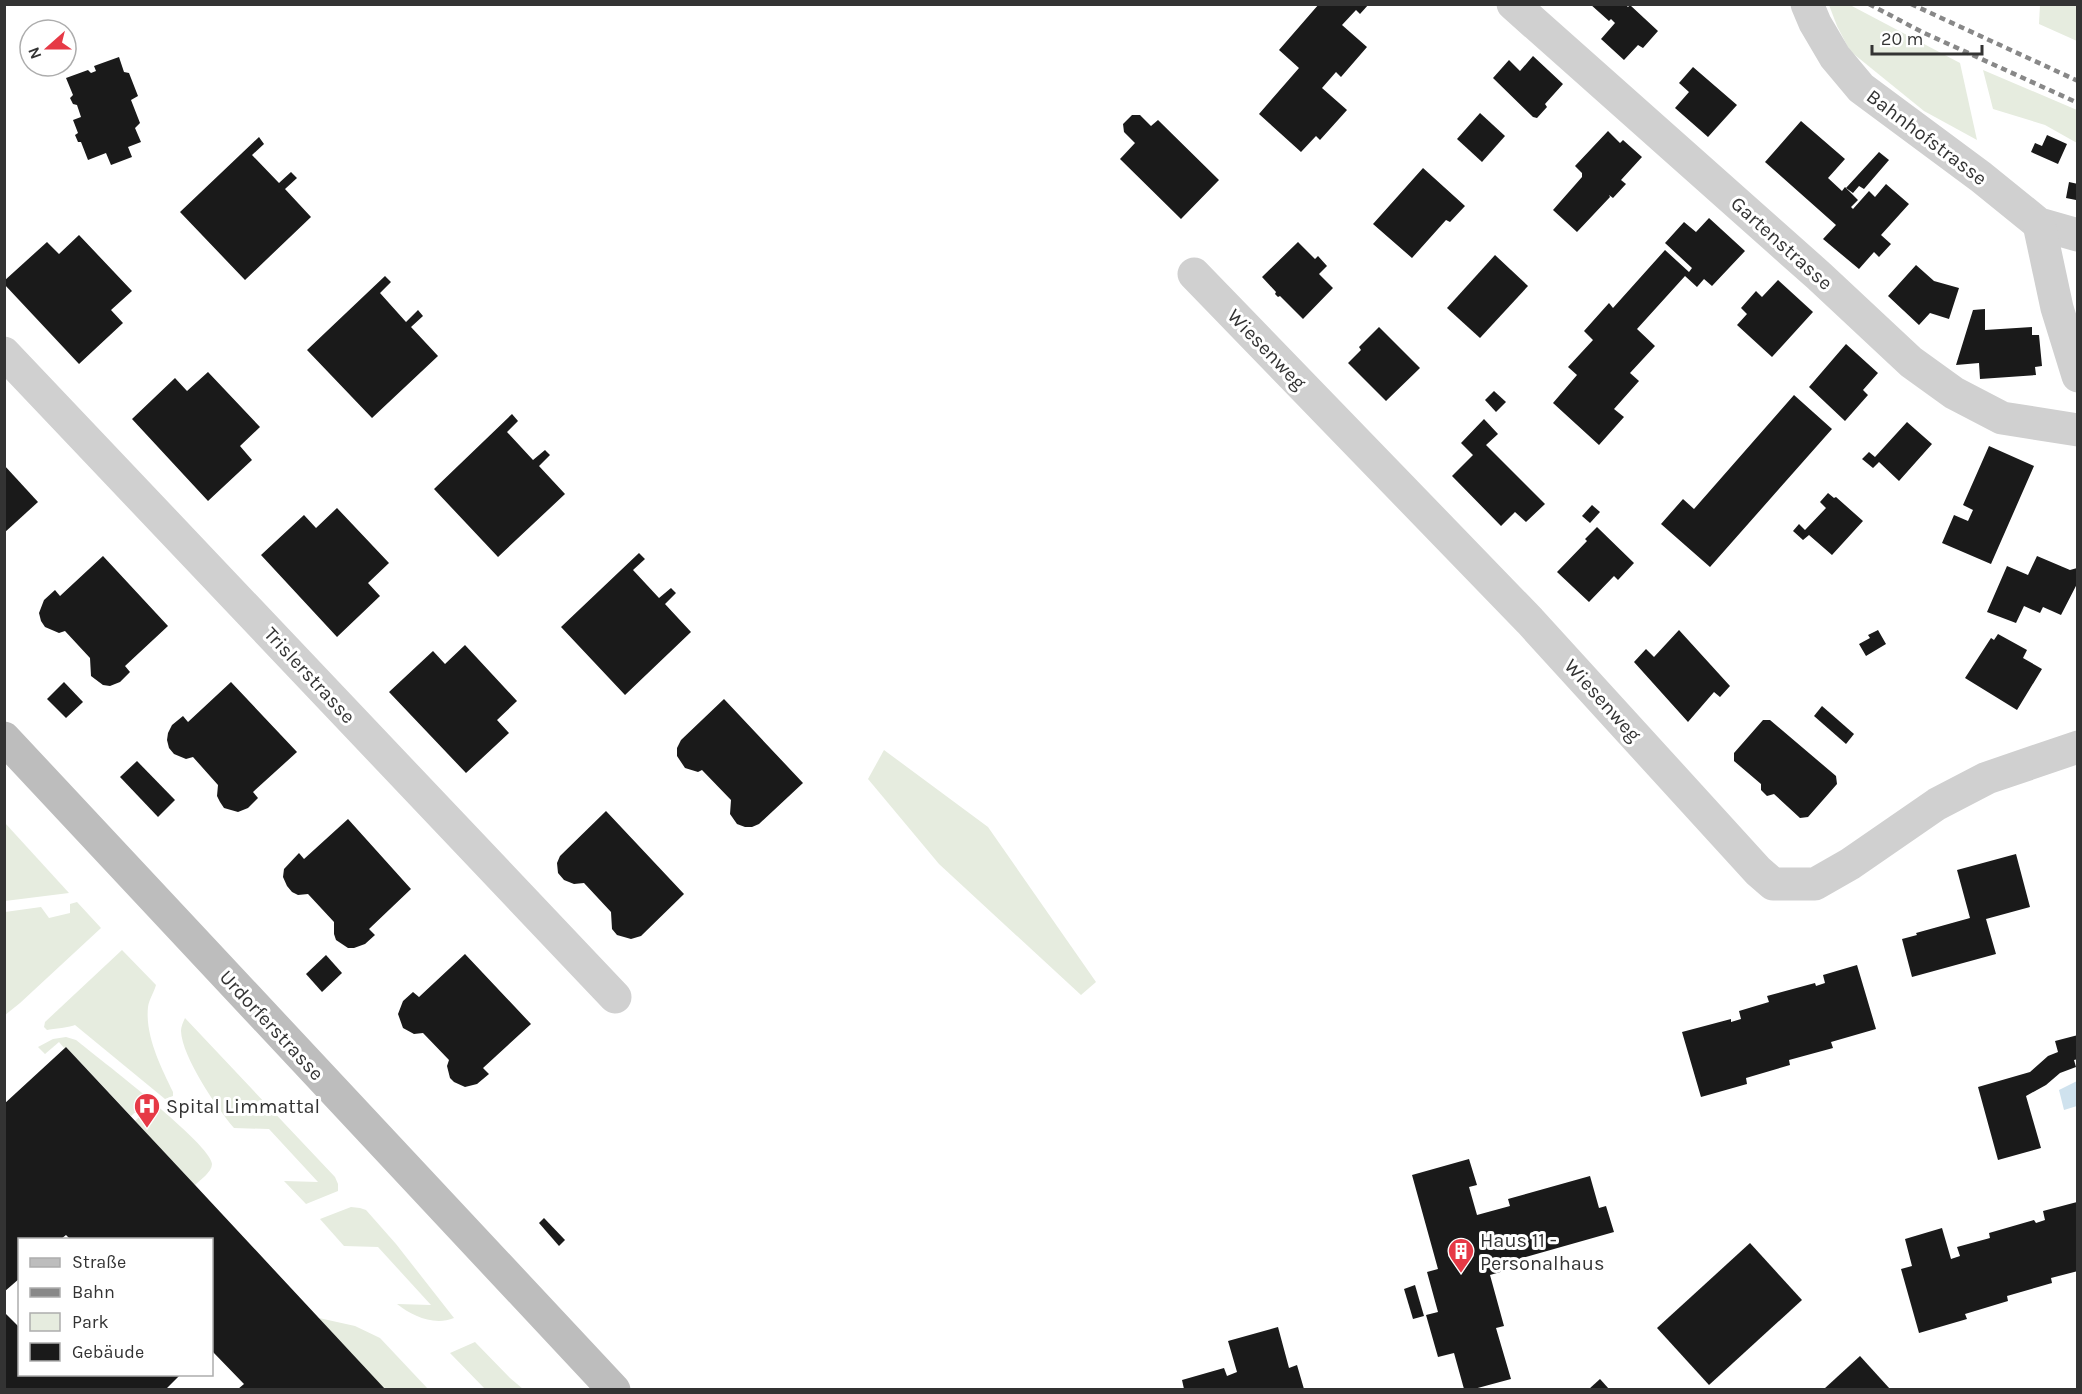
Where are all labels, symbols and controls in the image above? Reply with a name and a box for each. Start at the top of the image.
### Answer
north arrow [18,18,78,78]
scale bar [1872,18,1982,56]
text: 20 m [1881,28,1923,50]
text: N [24,44,45,62]
street label: Bahnhofstrasse [1862,85,1991,190]
street label: Gartenstrasse [1726,192,1837,295]
street label: Wiesenweg [1223,304,1311,394]
street label: Trislerstrasse [259,623,360,728]
street label: Wiesenweg [1560,654,1646,746]
street label: Urdorferstrasse [215,965,329,1085]
hospital icon: Spital Limmattal [132,1091,162,1129]
place label: Spital Limmattal [166,1095,320,1118]
place label: Haus 11 - Personalhaus [1480,1229,1604,1275]
building icon: Haus 11 - Personalhaus [1446,1236,1476,1274]
legend [18,1238,213,1376]
text: Straße [72,1251,126,1273]
text: Bahn [72,1281,115,1303]
text: Park [72,1311,109,1333]
text: Gebäude [72,1341,144,1363]

